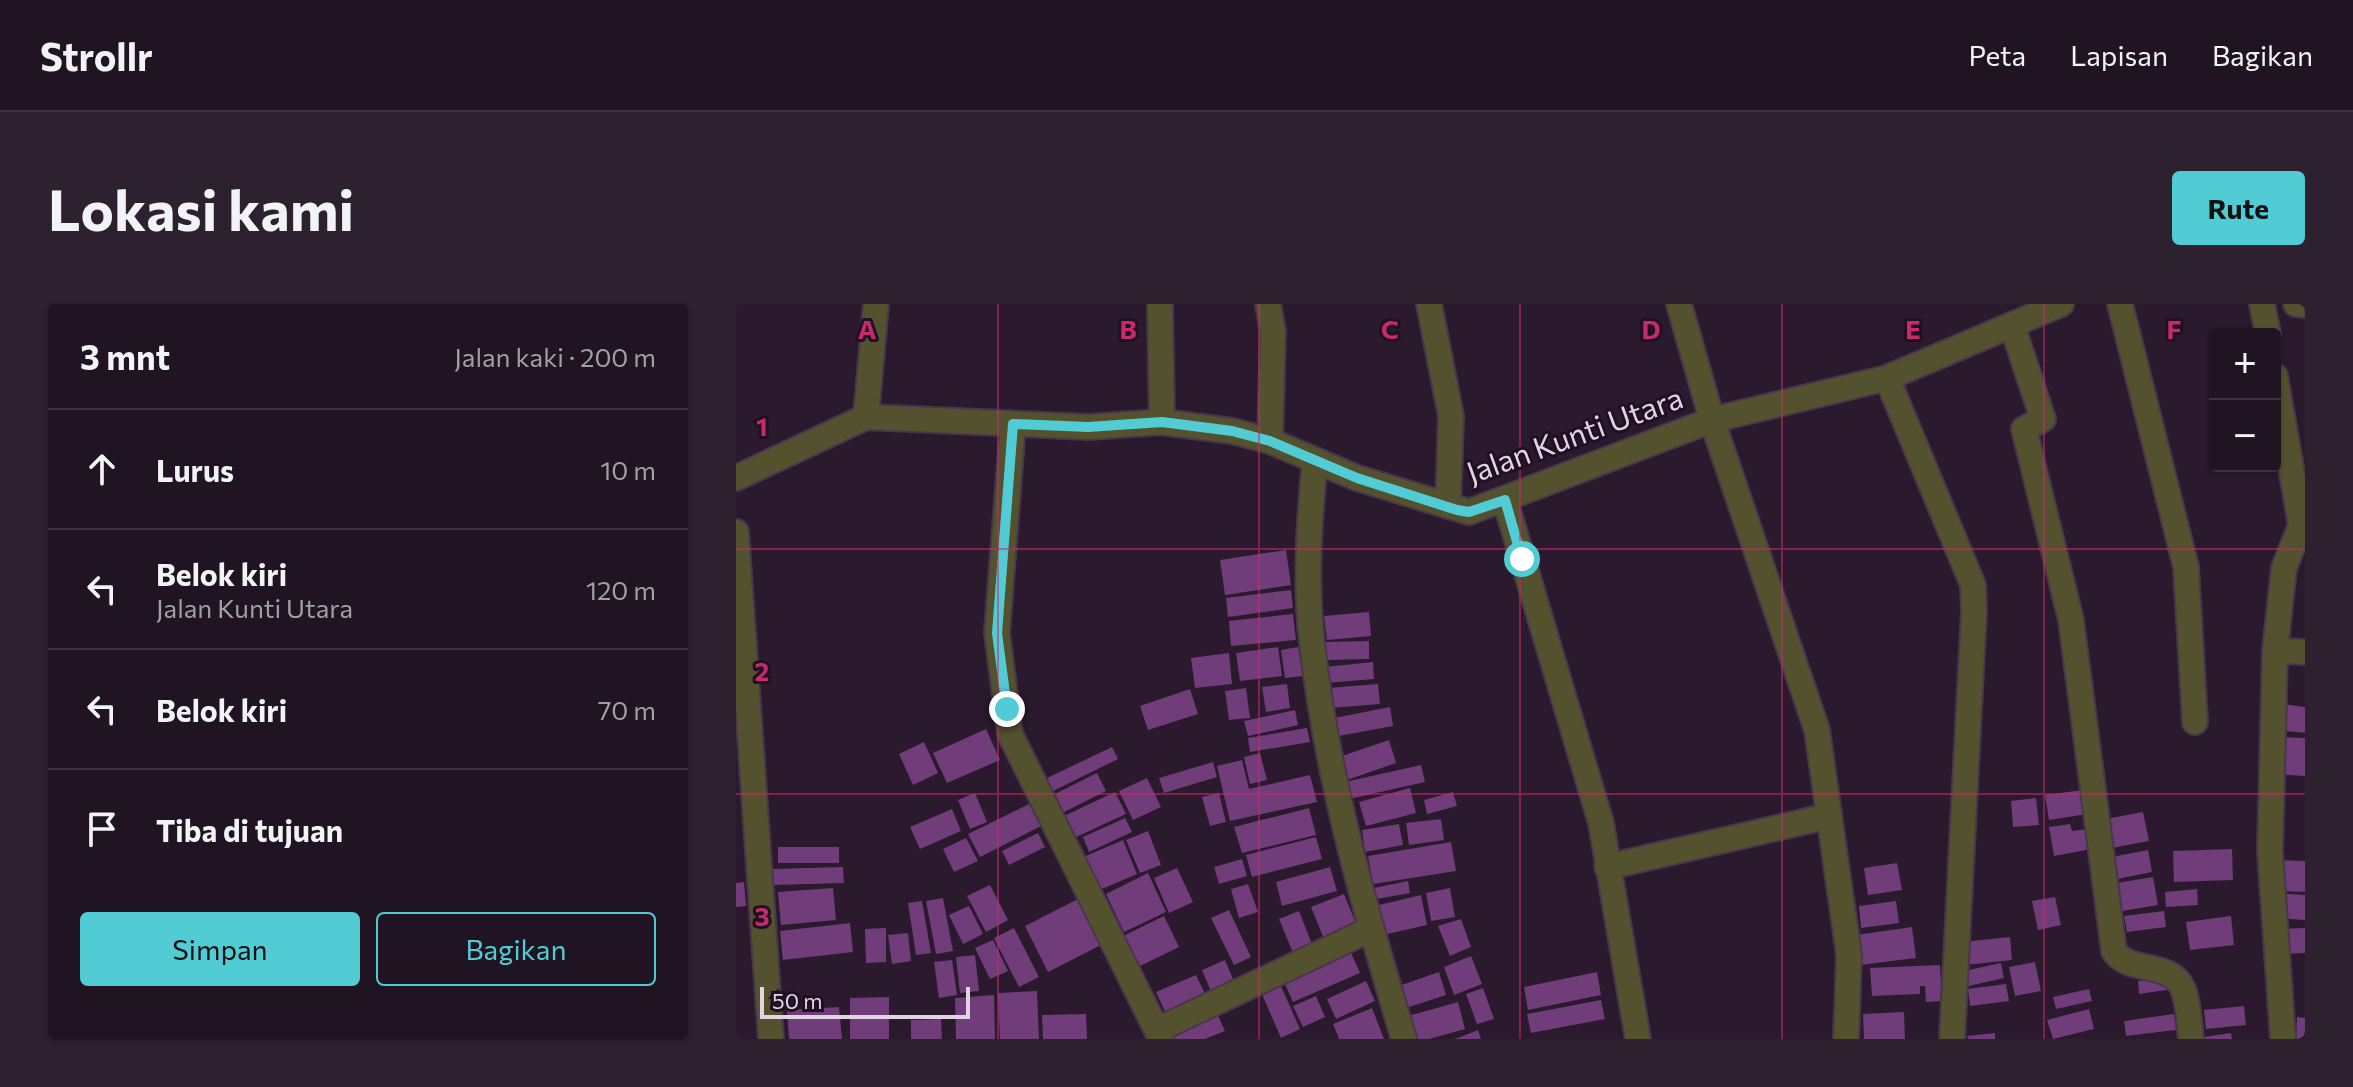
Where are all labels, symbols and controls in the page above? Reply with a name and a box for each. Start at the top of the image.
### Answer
text: Strollr [40,32,153,79]
text: Peta [1968,38,2026,72]
text: Lapisan [2070,38,2168,72]
text: Bagikan [2212,38,2313,72]
button: Rute [2172,171,2305,245]
text: Lokasi kami [48,174,354,243]
text: A [858,313,877,344]
text: B [1119,313,1137,344]
text: C [1381,313,1399,344]
text: D [1641,313,1661,344]
text: E [1905,313,1921,344]
text: F [2166,313,2182,344]
map controls [2209,328,2281,472]
button: + [2209,328,2281,400]
text: 3 mnt [80,335,170,377]
text: Jalan kaki · 200 m [454,341,656,372]
street label: Jalan Kunti Utara [1461,377,1687,490]
button: − [2209,400,2281,472]
text: 1 [756,410,768,441]
icon: ahead [80,447,124,491]
text: Lurus [156,451,234,488]
text: 10 m [600,454,656,485]
route start [1504,541,1540,577]
text: Belok kiri [156,555,287,592]
icon: left [80,567,124,611]
text: 120 m [586,574,656,605]
text: Jalan Kunti Utara [156,592,353,623]
text: 2 [755,655,769,686]
icon: left [80,687,124,731]
text: Belok kiri [156,691,287,728]
route end [989,691,1025,727]
text: 70 m [598,694,656,725]
icon: arrive [80,807,124,851]
text: Tiba di tujuan [156,811,343,848]
text: 3 [754,900,770,931]
button: Simpan [80,912,360,986]
button: Bagikan [376,912,656,986]
scale bar [760,983,970,1019]
text: 50 m [772,987,822,1014]

